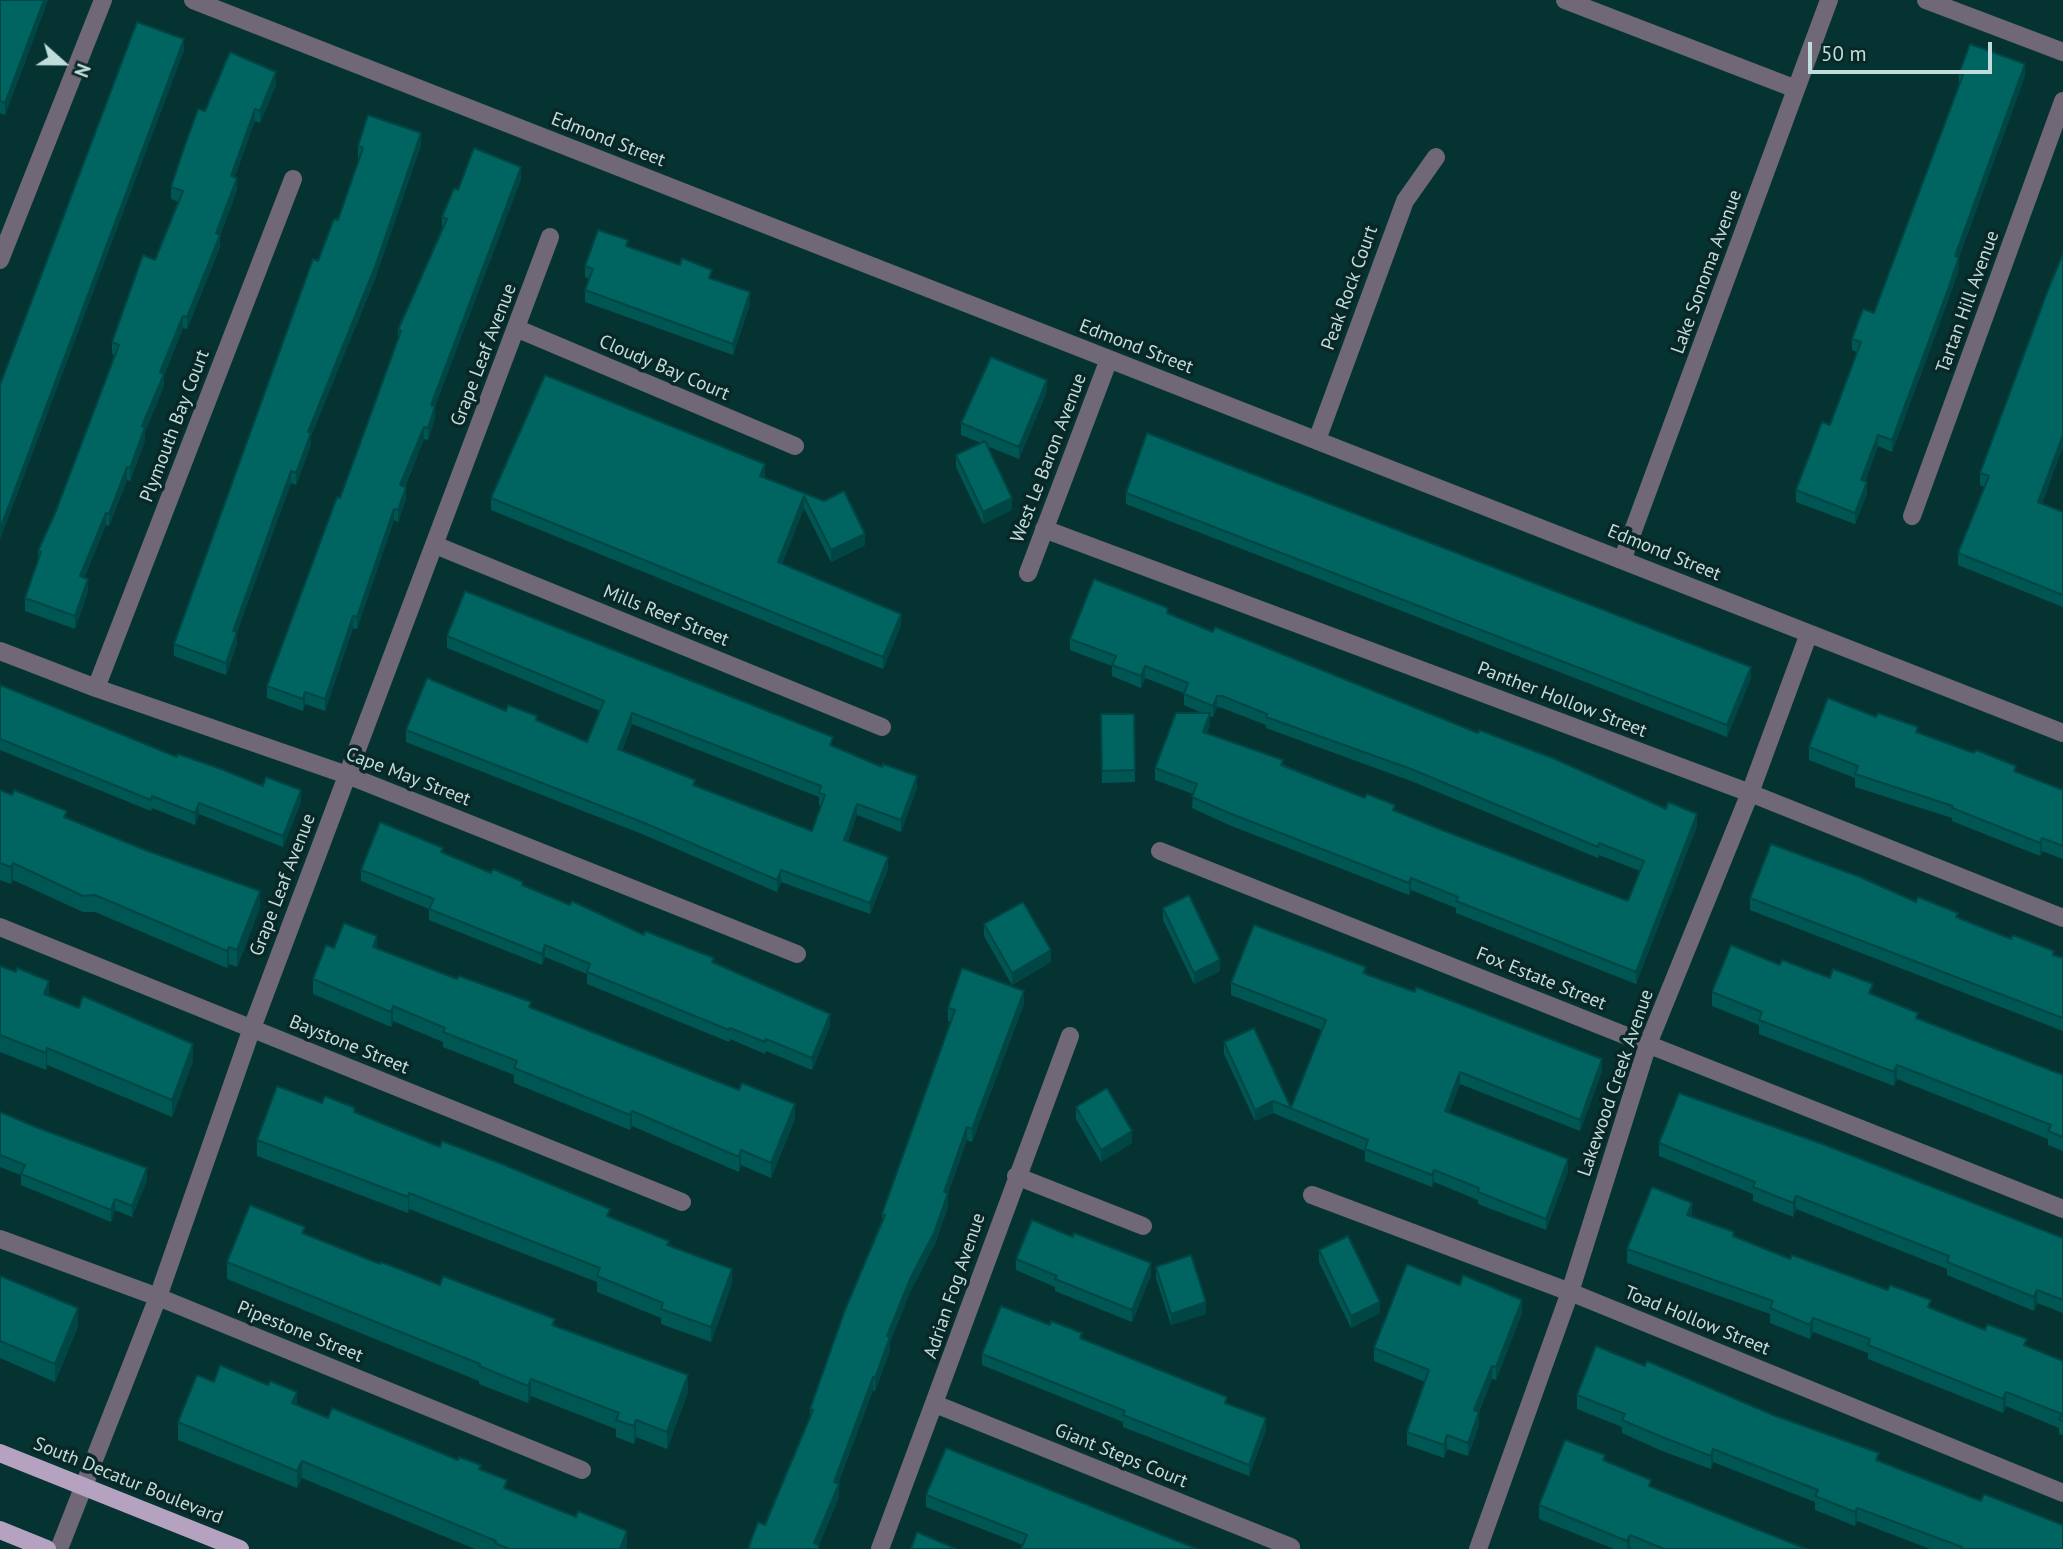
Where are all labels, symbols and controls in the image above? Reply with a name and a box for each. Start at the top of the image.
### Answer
north arrow [28,28,98,98]
scale bar [1811,28,1995,72]
text: 50 m [1821,40,1867,67]
text: N [69,60,96,81]
street label: Edmond Street [548,108,668,172]
street label: Lake Sonoma Avenue [1667,187,1747,357]
street label: Peak Rock Court [1317,223,1383,353]
street label: Tartan Hill Avenue [1932,228,2004,376]
street label: Grape Leaf Avenue [446,281,522,429]
street label: Edmond Street [1076,315,1196,379]
street label: Cloudy Bay Court [595,330,733,406]
street label: Plymouth Bay Court [135,347,215,505]
street label: West Le Baron Avenue [1006,370,1092,546]
street label: Edmond Street [1604,520,1724,586]
street label: Mills Reef Street [600,580,732,652]
street label: Panther Hollow Street [1474,657,1650,743]
street label: Cape May Street [342,743,474,811]
street label: Grape Leaf Avenue [245,811,321,959]
street label: Fox Estate Street [1473,943,1609,1015]
street label: Lakewood Creek Avenue [1573,987,1659,1179]
street label: Baystone Street [286,1011,412,1079]
street label: Adrian Fog Avenue [919,1210,991,1362]
street label: Toad Hollow Street [1621,1281,1773,1361]
street label: Pipestone Street [234,1296,366,1368]
street label: Giant Steps Court [1051,1419,1191,1493]
street label: South Decatur Boulevard [30,1433,226,1529]

